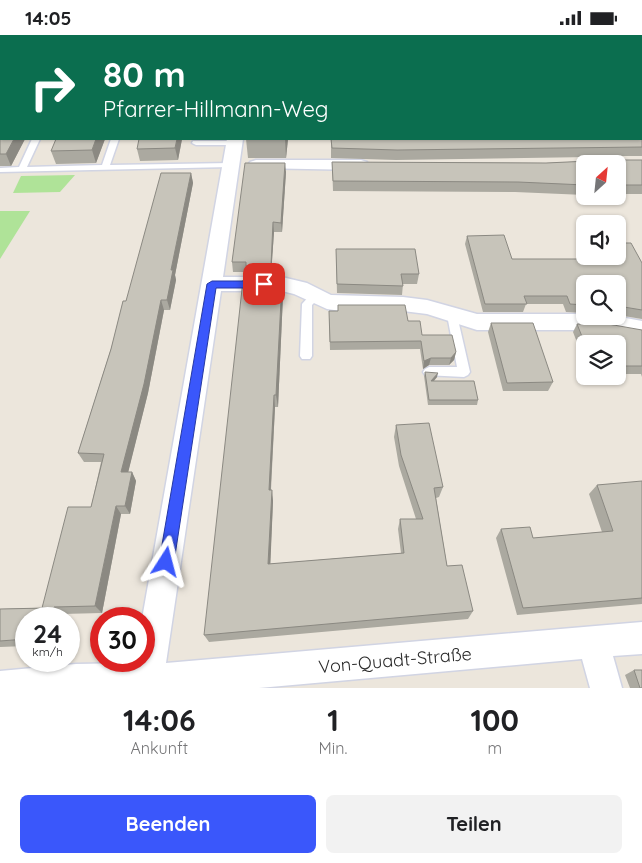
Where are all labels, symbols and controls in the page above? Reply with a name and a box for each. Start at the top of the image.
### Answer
text: 14:05 [25,6,71,30]
text: 80 m [103,52,186,96]
icon: right [20,55,85,120]
text: Pfarrer-Hillmann-Weg [103,95,329,123]
north arrow [576,155,626,205]
map controls [576,155,626,385]
button: sound [576,215,626,265]
pin [243,263,285,305]
icon: arrive [250,270,278,298]
button: search [576,275,626,325]
button: layers [576,335,626,385]
position arrow [139,535,191,587]
speed limit sign: 30 [90,607,155,672]
text: 24 [33,618,62,649]
street label: Von-Quadt-Straße [317,642,473,678]
text: km/h [32,644,63,659]
text: 14:06 [123,701,196,739]
text: 1 [327,701,339,739]
text: 100 [470,701,519,739]
text: Ankunft [130,738,188,758]
text: Min. [319,738,347,758]
text: m [487,738,502,758]
button: Beenden [20,795,316,853]
button: Teilen [326,795,622,853]

